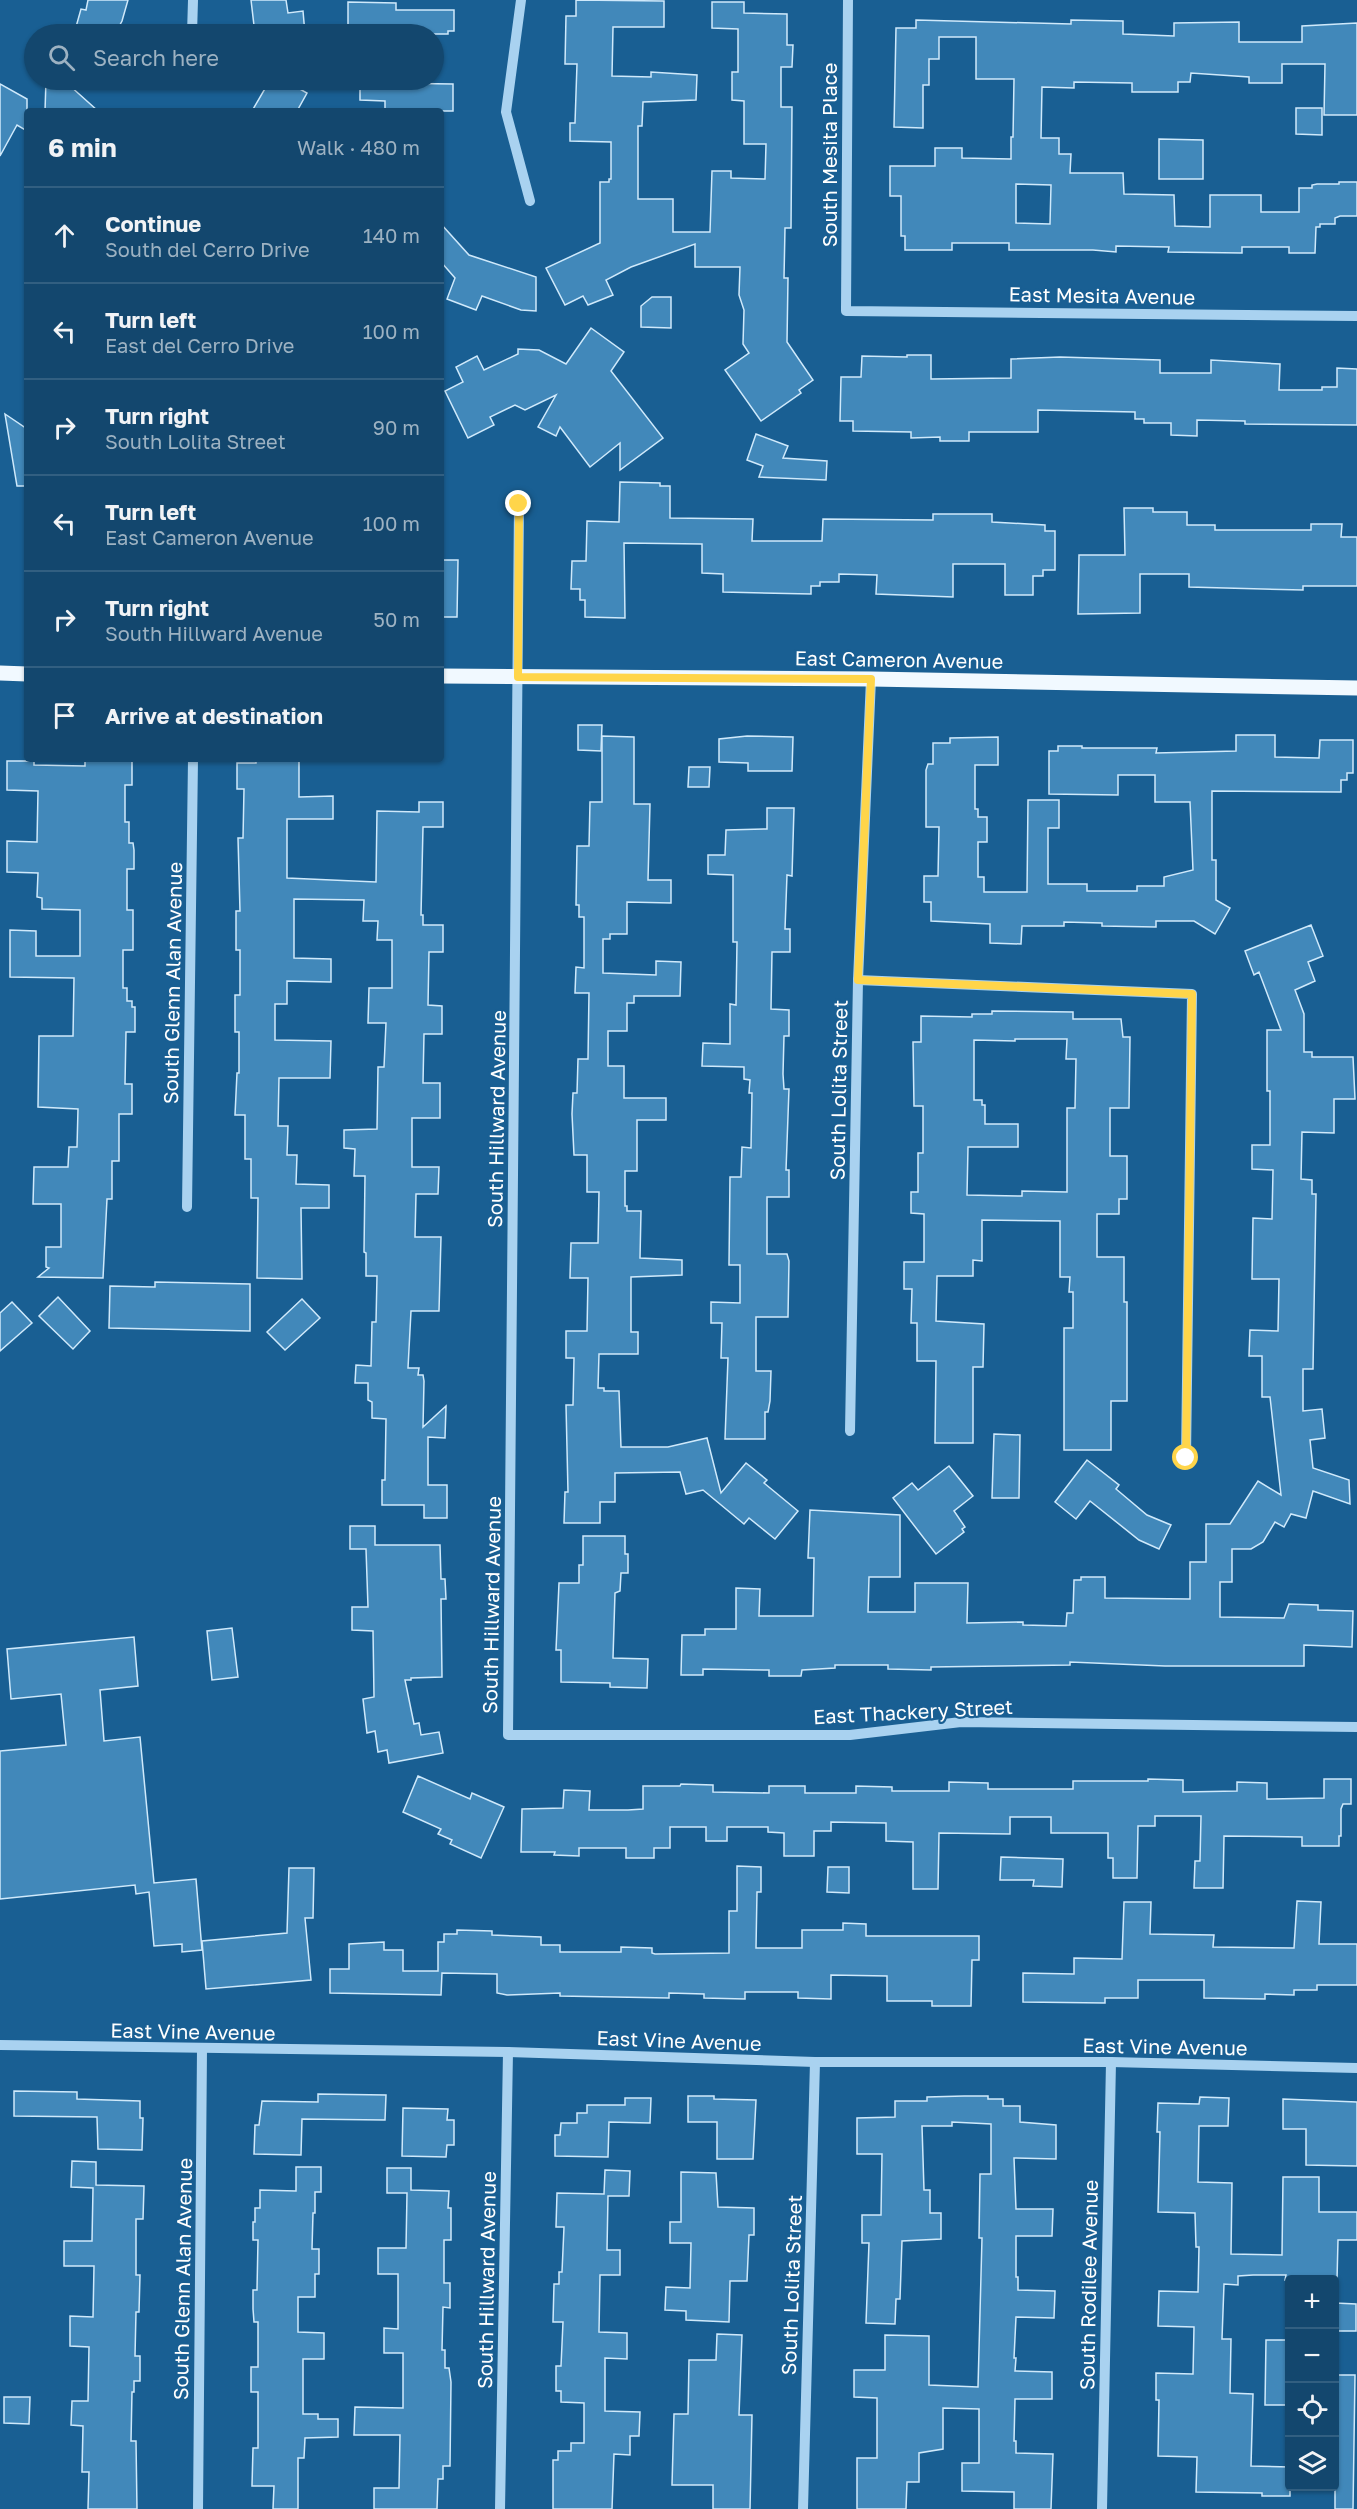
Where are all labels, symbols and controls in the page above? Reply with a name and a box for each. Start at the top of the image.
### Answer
search box [24,24,444,90]
icon: search [45,41,78,74]
text: Search here [93,44,219,71]
street label: South Mesita Place [817,63,841,247]
text: 6 min [48,132,117,163]
text: Walk · 480 m [297,135,420,159]
text: Continue [105,210,201,237]
icon: ahead [48,219,81,252]
text: 140 m [363,223,420,247]
text: South del Cerro Drive [105,237,310,261]
street label: East Mesita Avenue [1009,281,1195,309]
text: Turn left [105,306,196,333]
icon: left [48,315,81,348]
text: 100 m [363,319,420,343]
text: East del Cerro Drive [105,333,294,357]
text: Turn right [105,402,209,429]
icon: right [48,411,81,444]
text: 90 m [373,415,420,439]
text: South Lolita Street [105,429,286,453]
route end [505,490,531,516]
text: Turn left [105,498,196,525]
icon: left [48,507,81,540]
text: 100 m [363,511,420,535]
text: East Cameron Avenue [105,525,314,549]
text: Turn right [105,594,209,621]
icon: right [48,603,81,636]
text: 50 m [373,607,420,631]
text: South Hillward Avenue [105,621,323,645]
street label: East Cameron Avenue [795,645,1003,673]
icon: arrive [48,699,81,732]
text: Arrive at destination [105,702,323,729]
street label: South Glenn Alan Avenue [158,862,186,1104]
street label: South Lolita Street [824,999,852,1181]
street label: South Hillward Avenue [482,1010,510,1228]
route start [1172,1444,1198,1470]
street label: South Hillward Avenue [477,1496,505,1714]
street label: East Thackery Street [812,1694,1014,1728]
street label: East Vine Avenue [110,2018,276,2044]
street label: East Vine Avenue [596,2025,762,2055]
street label: East Vine Avenue [1082,2033,1248,2059]
street label: South Glenn Alan Avenue [168,2158,196,2400]
street label: South Hillward Avenue [472,2171,500,2389]
street label: South Rodilee Avenue [1074,2180,1102,2390]
street label: South Lolita Street [776,2194,806,2376]
map controls [1285,2275,1339,2491]
button: + [1285,2275,1339,2329]
button: − [1285,2329,1339,2383]
button: locate [1285,2383,1339,2437]
button: layers [1285,2437,1339,2491]

